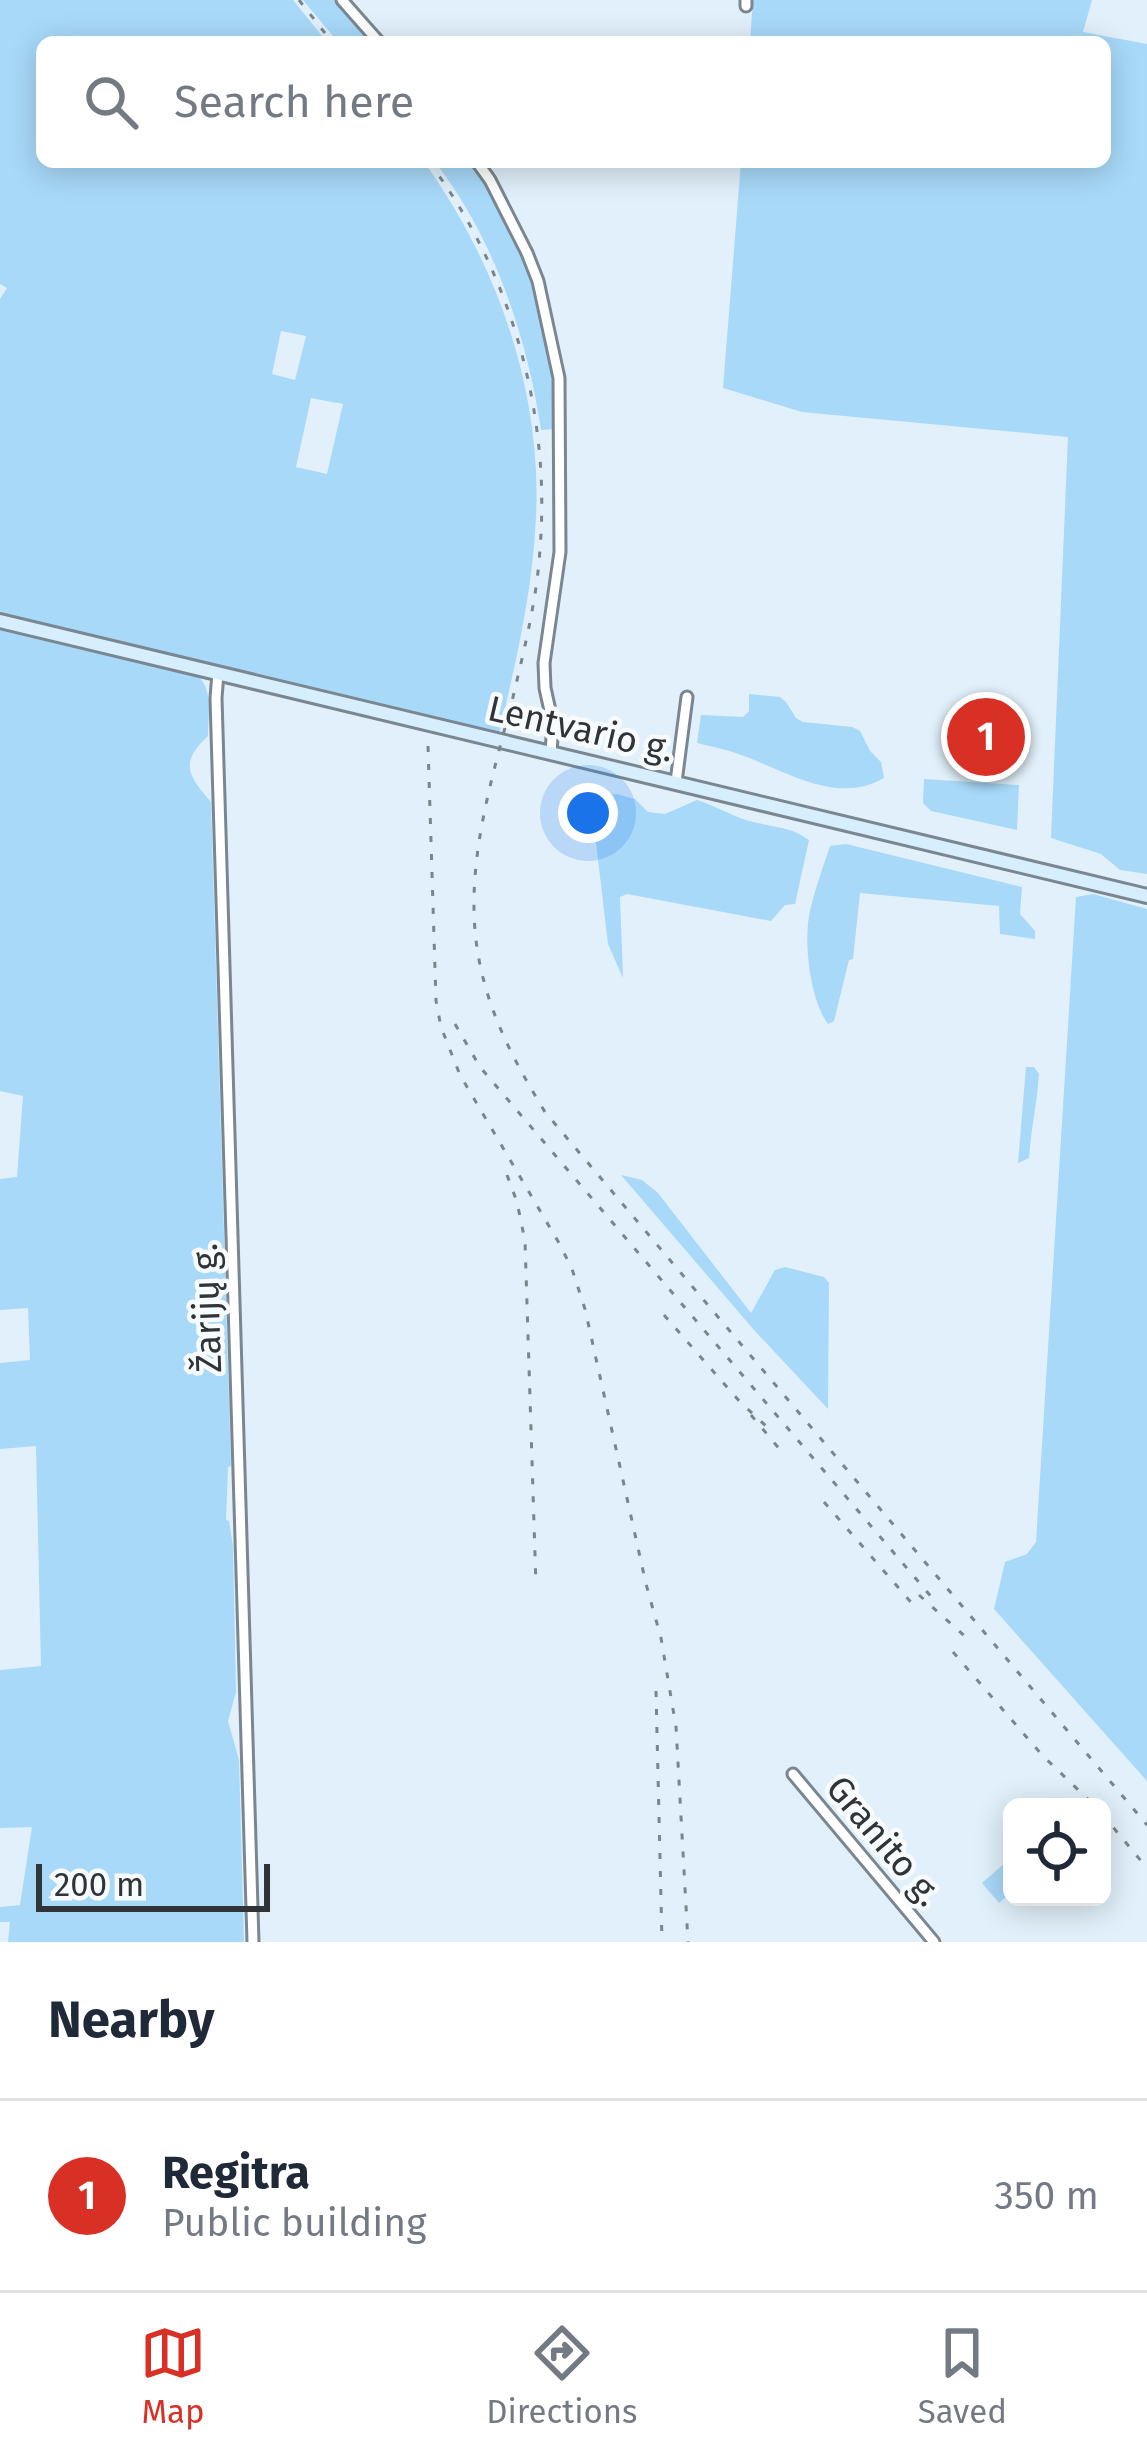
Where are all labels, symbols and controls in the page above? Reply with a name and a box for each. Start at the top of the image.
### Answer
search box [36,36,1111,168]
icon: search [78,69,144,135]
text: Search here [174,75,414,129]
street label: Lentvario g. [484,686,678,772]
pin: 1 [947,692,1025,782]
your location [558,783,618,843]
street label: Žarijų g. [183,1242,231,1374]
street label: Granito g. [817,1767,951,1915]
map controls [1003,1798,1111,1906]
button: locate [1003,1798,1111,1906]
scale bar [36,1858,270,1911]
text: 200 m [54,1865,144,1905]
text: Nearby [48,1989,214,2051]
text: Regitra [162,2146,310,2200]
text: 1 [78,2173,96,2219]
text: 350 m [994,2173,1099,2219]
text: Public building [162,2200,426,2246]
tab: Map [140,2320,206,2432]
tab: Directions [486,2320,638,2432]
tab: Saved [918,2320,1007,2432]

